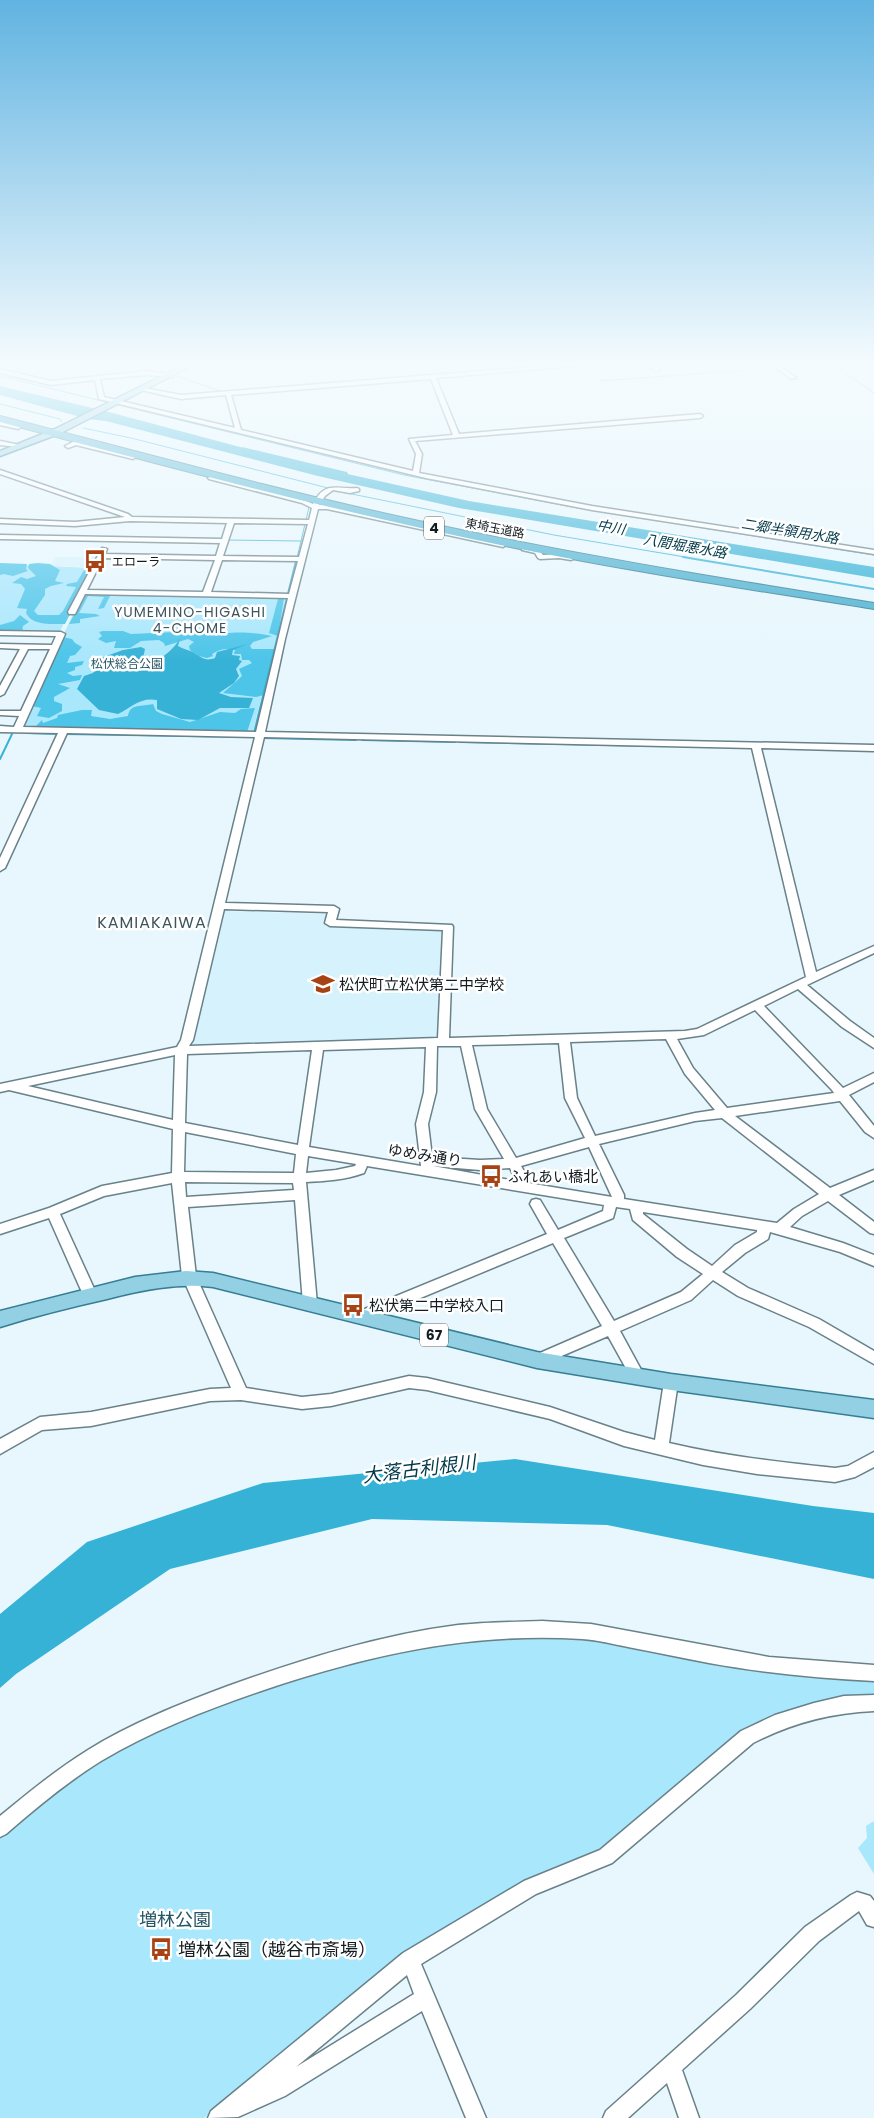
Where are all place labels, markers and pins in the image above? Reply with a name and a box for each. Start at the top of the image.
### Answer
bus stop icon: エローラ [82,548,108,574]
place label: エローラ [112,553,160,570]
school or university icon: 松伏町立松伏第二中学校 [310,971,336,997]
place label: 松伏町立松伏第二中学校 [339,974,504,995]
bus stop icon: ふれあい橋北 [478,1163,504,1189]
place label: ふれあい橋北 [508,1166,598,1187]
bus stop icon: 松伏第二中学校入口 [340,1292,366,1318]
place label: 松伏第二中学校入口 [369,1295,504,1316]
bus stop icon: 増林公園（越谷市斎場） [148,1936,174,1962]
place label: 増林公園（越谷市斎場） [178,1937,376,1962]

